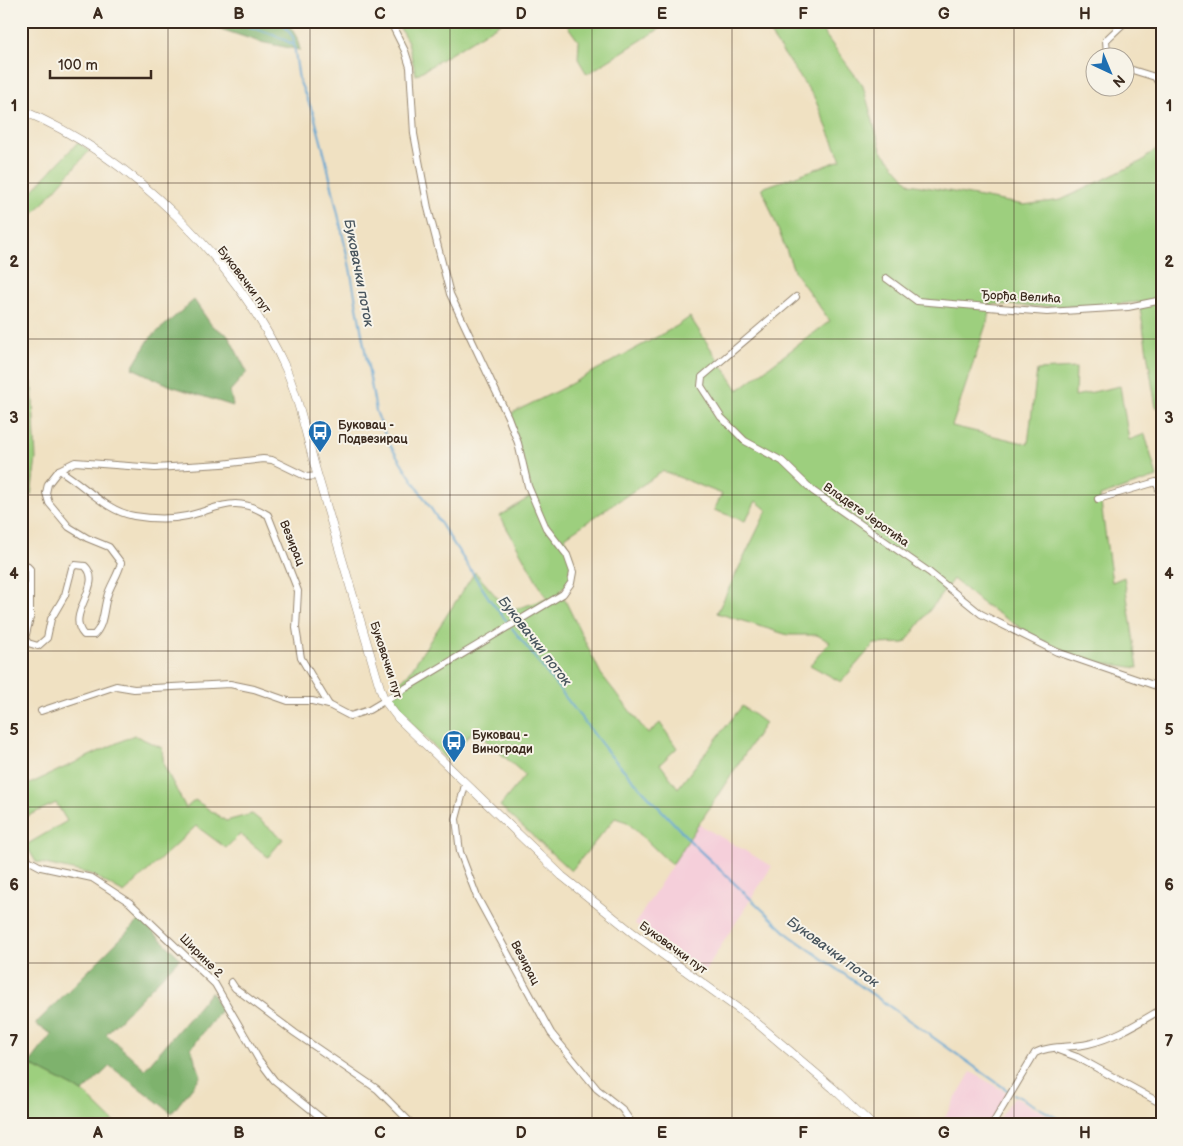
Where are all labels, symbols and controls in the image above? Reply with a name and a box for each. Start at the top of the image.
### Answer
text: A [92,5,103,24]
text: B [233,5,245,24]
text: C [374,5,386,24]
text: D [515,5,527,24]
text: E [657,5,667,24]
text: F [798,5,808,24]
text: G [938,5,950,24]
text: H [1079,5,1091,24]
scale bar [50,48,151,80]
north arrow [1086,48,1136,98]
text: 100 m [58,56,98,75]
text: N [1109,71,1128,91]
text: 1 [11,97,17,116]
text: 1 [1166,97,1172,116]
water label: Буковачки поток [340,218,378,329]
street label: Буковачки пут [214,243,274,317]
text: 2 [9,253,19,272]
text: 2 [1164,253,1174,272]
street label: Ђорђа Велића [981,287,1061,307]
text: 3 [9,409,19,428]
text: 3 [1164,409,1174,428]
place label: Буковац - Подвезирац [338,418,408,447]
bus stop icon: Буковац - Подвезирац [307,419,333,453]
street label: Владете Јеротића [820,480,912,550]
street label: Везирац [276,518,308,568]
text: 4 [9,565,19,584]
text: 4 [1164,565,1174,584]
water label: Буковачки поток [495,593,576,690]
street label: Буковачки пут [366,620,406,701]
text: 5 [9,721,19,740]
text: 5 [1164,721,1174,740]
place label: Буковац - Виногради [472,728,533,757]
bus stop icon: Буковац - Виногради [441,729,467,763]
text: 6 [9,876,19,895]
text: 6 [1164,876,1174,895]
water label: Буковачки поток [784,913,883,991]
street label: Буковачки пут [636,918,710,978]
street label: Ширине 2 [176,931,226,981]
street label: Везирац [507,938,543,988]
text: 7 [10,1032,19,1051]
text: 7 [1165,1032,1174,1051]
text: A [92,1124,103,1143]
text: B [233,1124,245,1143]
text: C [374,1124,386,1143]
text: D [515,1124,527,1143]
text: E [657,1124,667,1143]
text: F [798,1124,808,1143]
text: G [938,1124,950,1143]
text: H [1079,1124,1091,1143]

